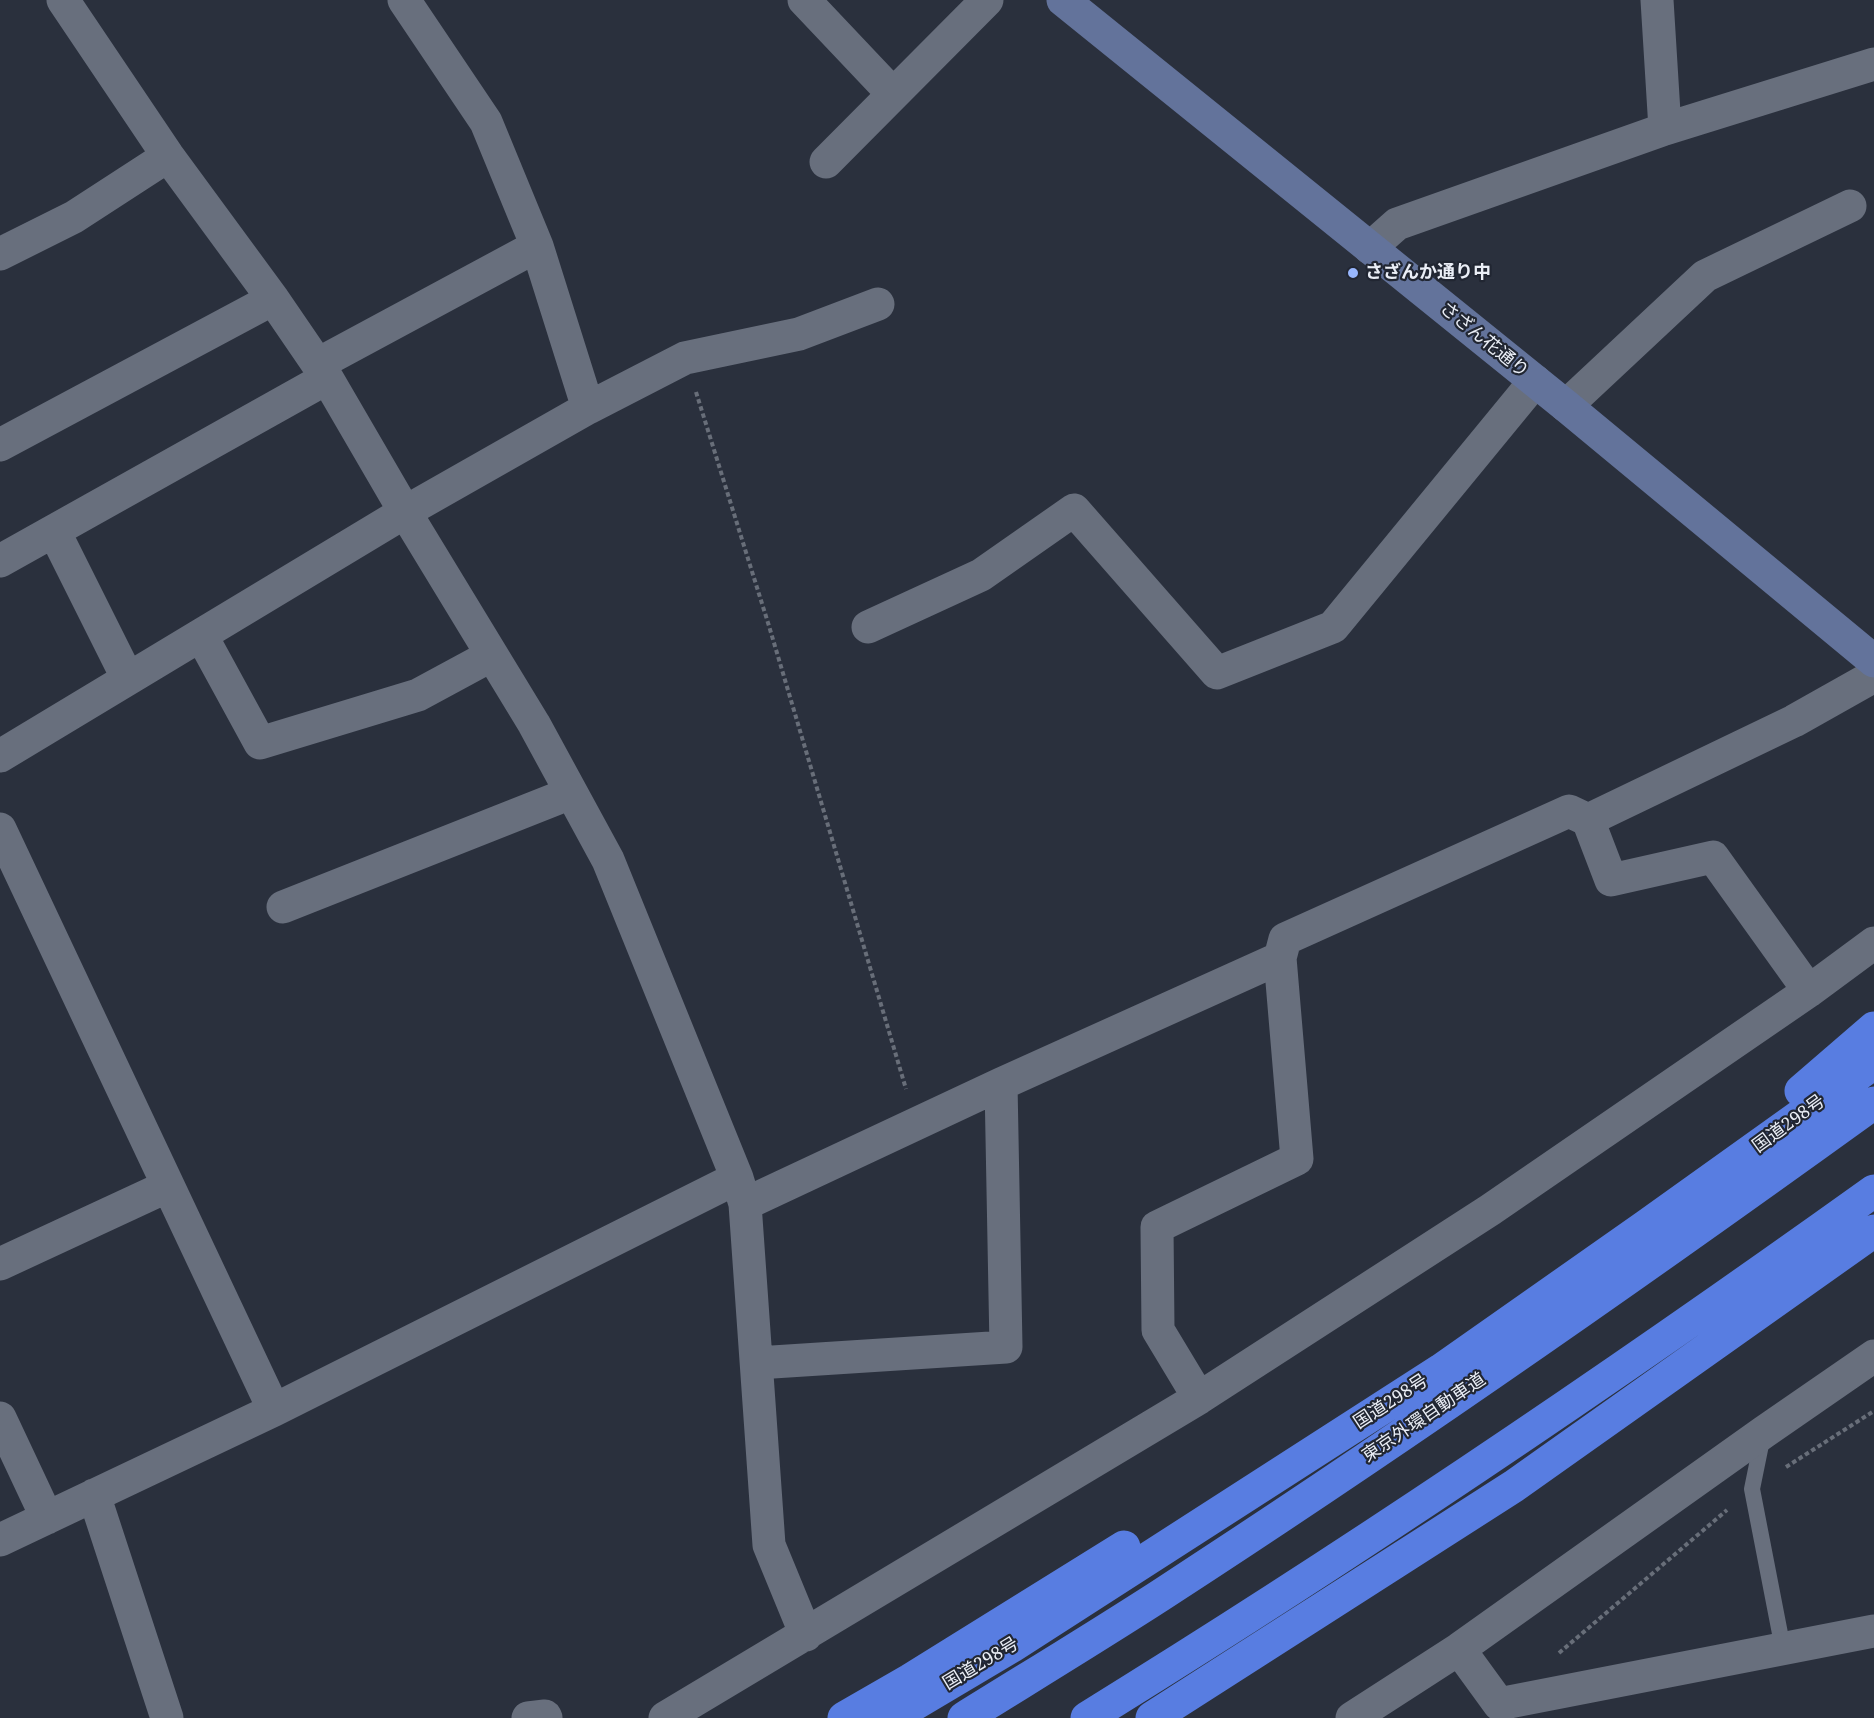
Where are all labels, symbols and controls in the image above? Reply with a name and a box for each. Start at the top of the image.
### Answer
place label: さざんか通り中 [1365,262,1491,284]
marker: さざんか通り中 [1346,266,1360,280]
street label: さざん花通り [1435,298,1533,382]
street label: 国道298号 [1749,1091,1829,1157]
street label: 東京外環自動車道 [1358,1369,1490,1467]
street label: 国道298号 [1350,1370,1432,1434]
street label: 国道298号 [939,1633,1023,1695]

